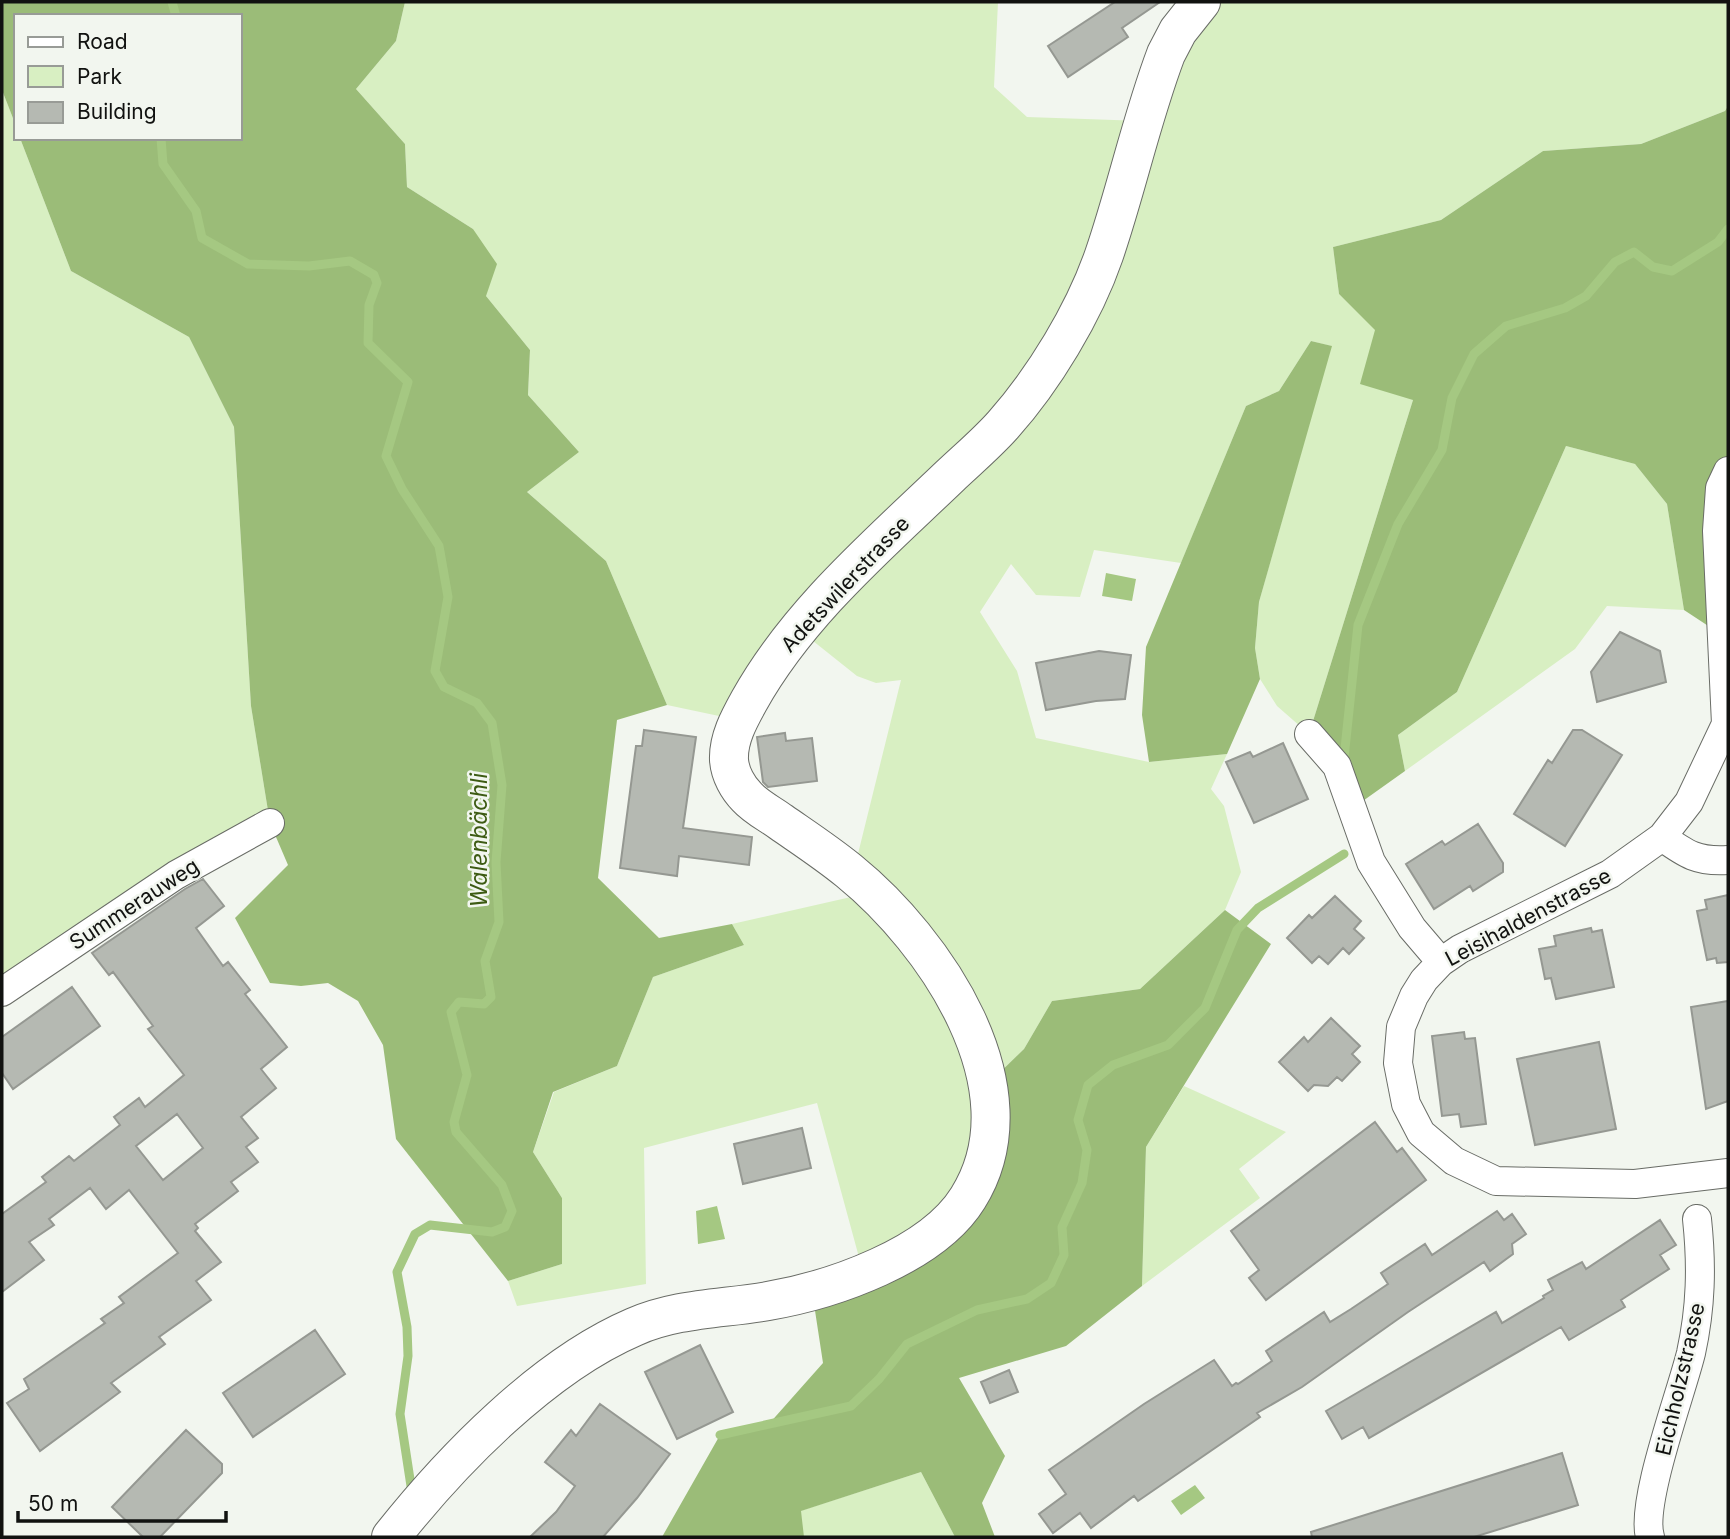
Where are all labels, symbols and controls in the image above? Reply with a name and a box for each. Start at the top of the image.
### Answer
legend [14,14,242,140]
text: Road [77,29,128,54]
text: Park [77,64,122,89]
text: Building [77,99,157,124]
street label: Adetswilerstrasse [776,511,914,657]
water label: Walenbächli [465,772,493,907]
street label: Summerauweg [65,853,203,955]
street label: Leisihaldenstrasse [1441,863,1615,971]
street label: Eichholzstrasse [1650,1300,1710,1458]
scale bar [18,1480,226,1524]
text: 50 m [28,1491,78,1516]

